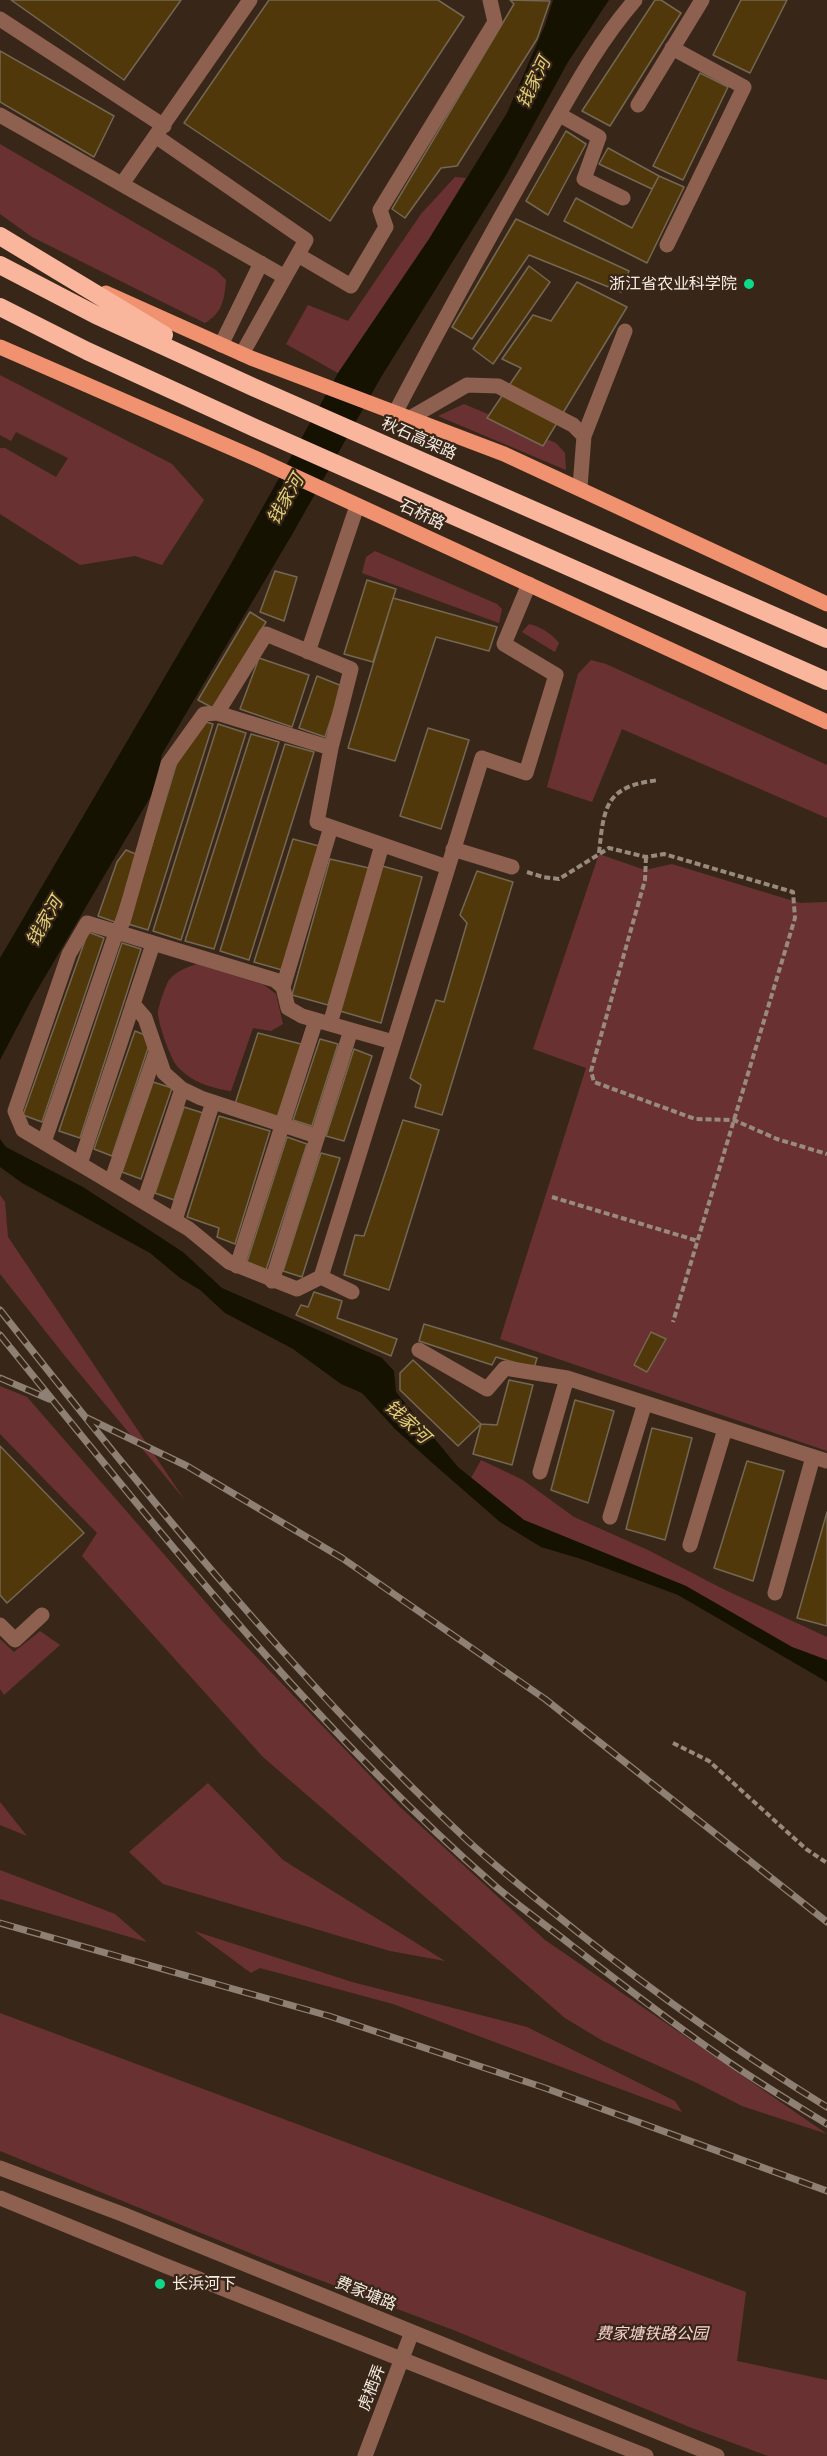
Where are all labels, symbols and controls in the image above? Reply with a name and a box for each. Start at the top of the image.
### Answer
water label: 钱家河 [512,54,556,112]
place label: 浙江省农业科学院 [609,274,737,294]
marker: 浙江省农业科学院 [742,277,756,291]
street label: 秋石高架路 [379,414,459,464]
water label: 钱家河 [263,471,309,529]
street label: 石桥路 [396,496,448,534]
water label: 钱家河 [22,893,68,951]
water label: 钱家河 [380,1396,434,1448]
street label: 费家塘路 [333,2273,399,2315]
place label: 长浜河下 [172,2274,236,2294]
marker: 长浜河下 [153,2277,167,2291]
park label: 费家塘铁路公园 [596,2324,708,2344]
street label: 虎栖弄 [354,2362,390,2414]

